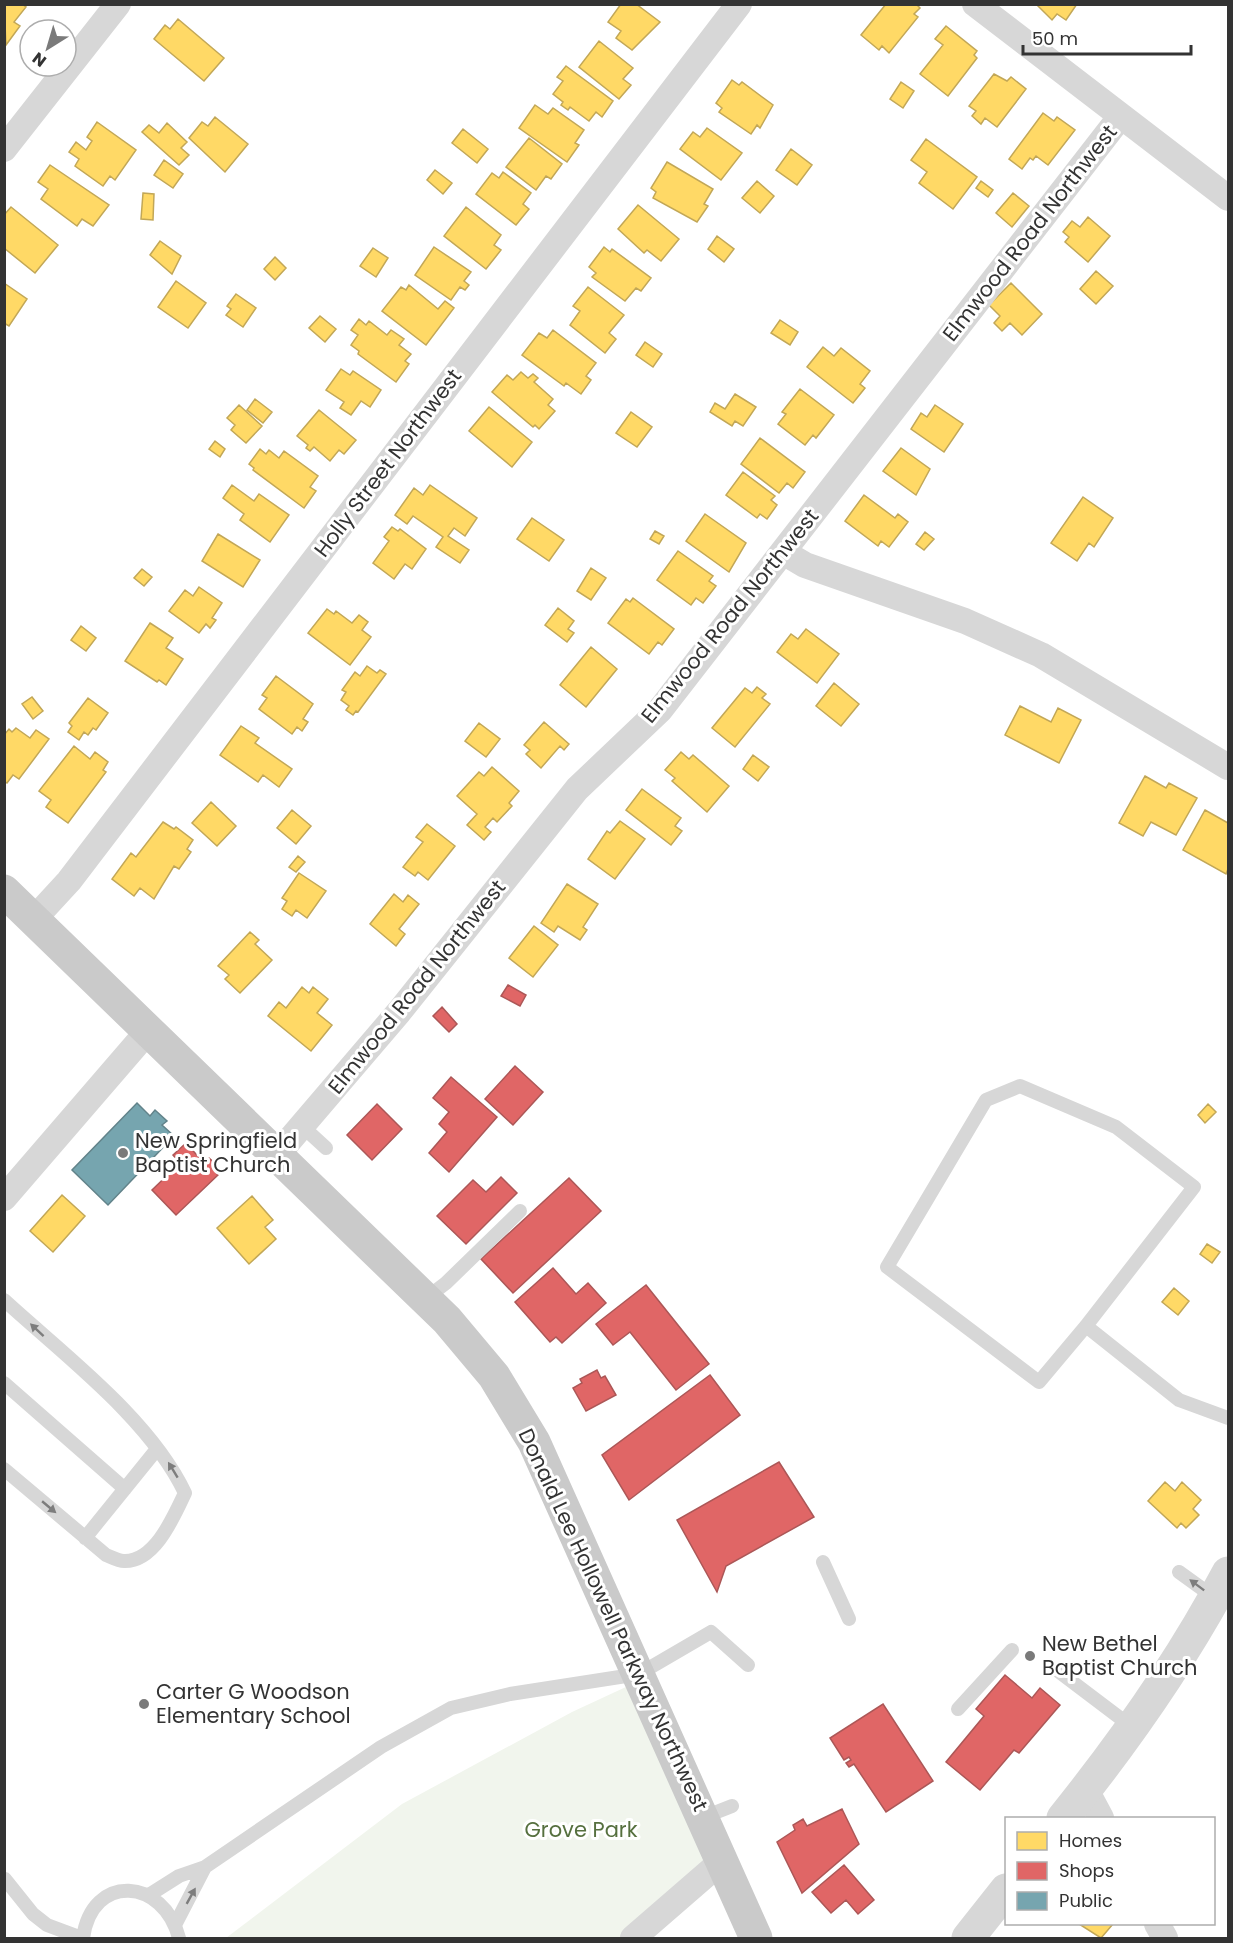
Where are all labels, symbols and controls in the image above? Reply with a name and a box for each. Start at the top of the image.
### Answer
north arrow [18,18,78,78]
scale bar [1023,18,1191,56]
text: 50 m [1032,26,1078,51]
text: N [28,47,51,72]
street label: Elmwood Road Northwest [936,118,1123,347]
street label: Holly Street Northwest [307,363,468,563]
street label: Elmwood Road Northwest [634,503,825,729]
street label: Elmwood Road Northwest [321,874,512,1100]
place label: New Springfield Baptist Church [135,1126,297,1179]
marker: New Springfield Baptist Church [116,1146,130,1160]
one-way arrow [31,1324,45,1338]
street label: Donald Lee Hollowell Parkway Northwest [512,1424,715,1816]
one-way arrow [167,1462,178,1478]
one-way arrow [41,1500,56,1513]
one-way arrow [1189,1579,1205,1592]
place label: New Bethel Baptist Church [1042,1629,1197,1682]
marker: New Bethel Baptist Church [1023,1649,1037,1663]
place label: Carter G Woodson Elementary School [156,1677,351,1730]
marker: Carter G Woodson Elementary School [137,1697,151,1711]
park label: Grove Park [524,1815,638,1844]
legend [1005,1817,1215,1925]
text: Homes [1059,1828,1122,1853]
text: Shops [1059,1858,1114,1883]
one-way arrow [186,1888,196,1905]
text: Public [1059,1888,1113,1913]

